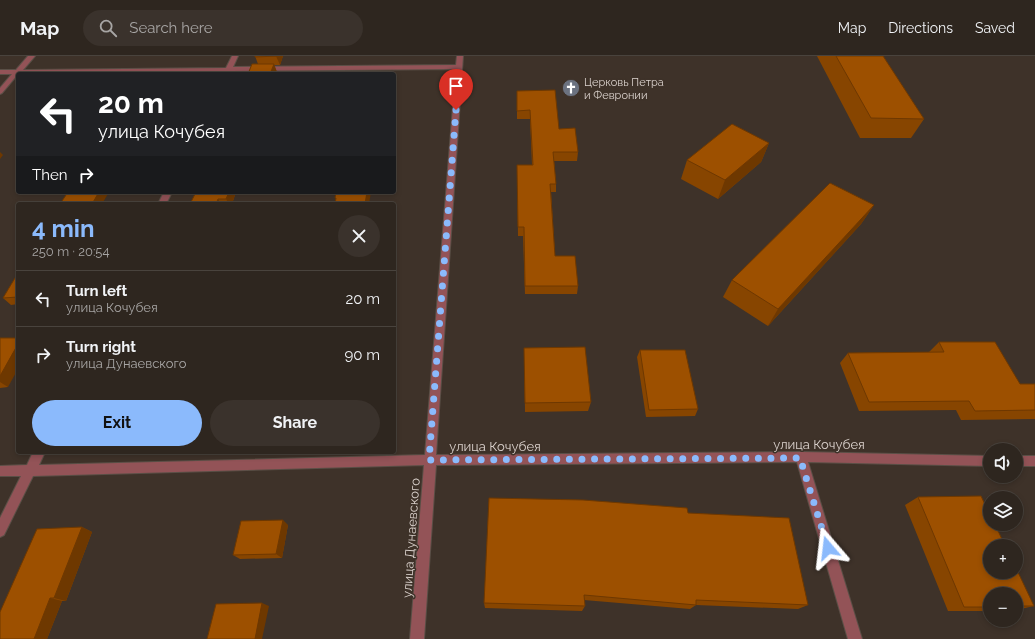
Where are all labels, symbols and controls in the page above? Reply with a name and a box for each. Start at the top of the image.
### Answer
search box [83,10,363,46]
text: Map [20,17,59,39]
icon: search [97,17,119,39]
text: Search here [129,19,213,37]
text: Map [838,20,866,36]
text: Directions [888,20,953,36]
text: Saved [975,20,1015,36]
pin [439,69,473,110]
icon: arrive [445,75,467,97]
place label: Церковь Петра и Февронии [584,76,664,102]
church icon: Церковь Петра и Февронии [561,78,581,98]
text: 20 m [98,87,164,120]
icon: left [32,88,84,140]
text: улица Кочубея [98,121,225,142]
icon: right [75,164,97,186]
text: Then [32,166,67,184]
text: 4 min [32,214,94,243]
button: close [338,215,380,257]
text: 250 m · 20:54 [32,244,110,259]
text: Turn left [66,282,127,300]
icon: left [32,288,54,310]
text: 20 m [345,290,380,308]
text: улица Кочубея [66,300,158,315]
text: Turn right [66,338,136,356]
icon: right [32,344,54,366]
text: 90 m [344,346,380,364]
text: улица Дунаевского [66,356,186,371]
button: Exit [32,400,202,446]
button: Share [210,400,380,446]
street label: улица Кочубея [773,437,865,452]
street label: улица Кочубея [449,439,541,454]
map controls [983,443,1023,627]
button: sound [983,443,1023,483]
street label: улица Дунаевского [399,477,423,599]
button: layers [983,491,1023,531]
position arrow [807,527,849,569]
button: + [983,539,1023,579]
button: − [983,587,1023,627]

